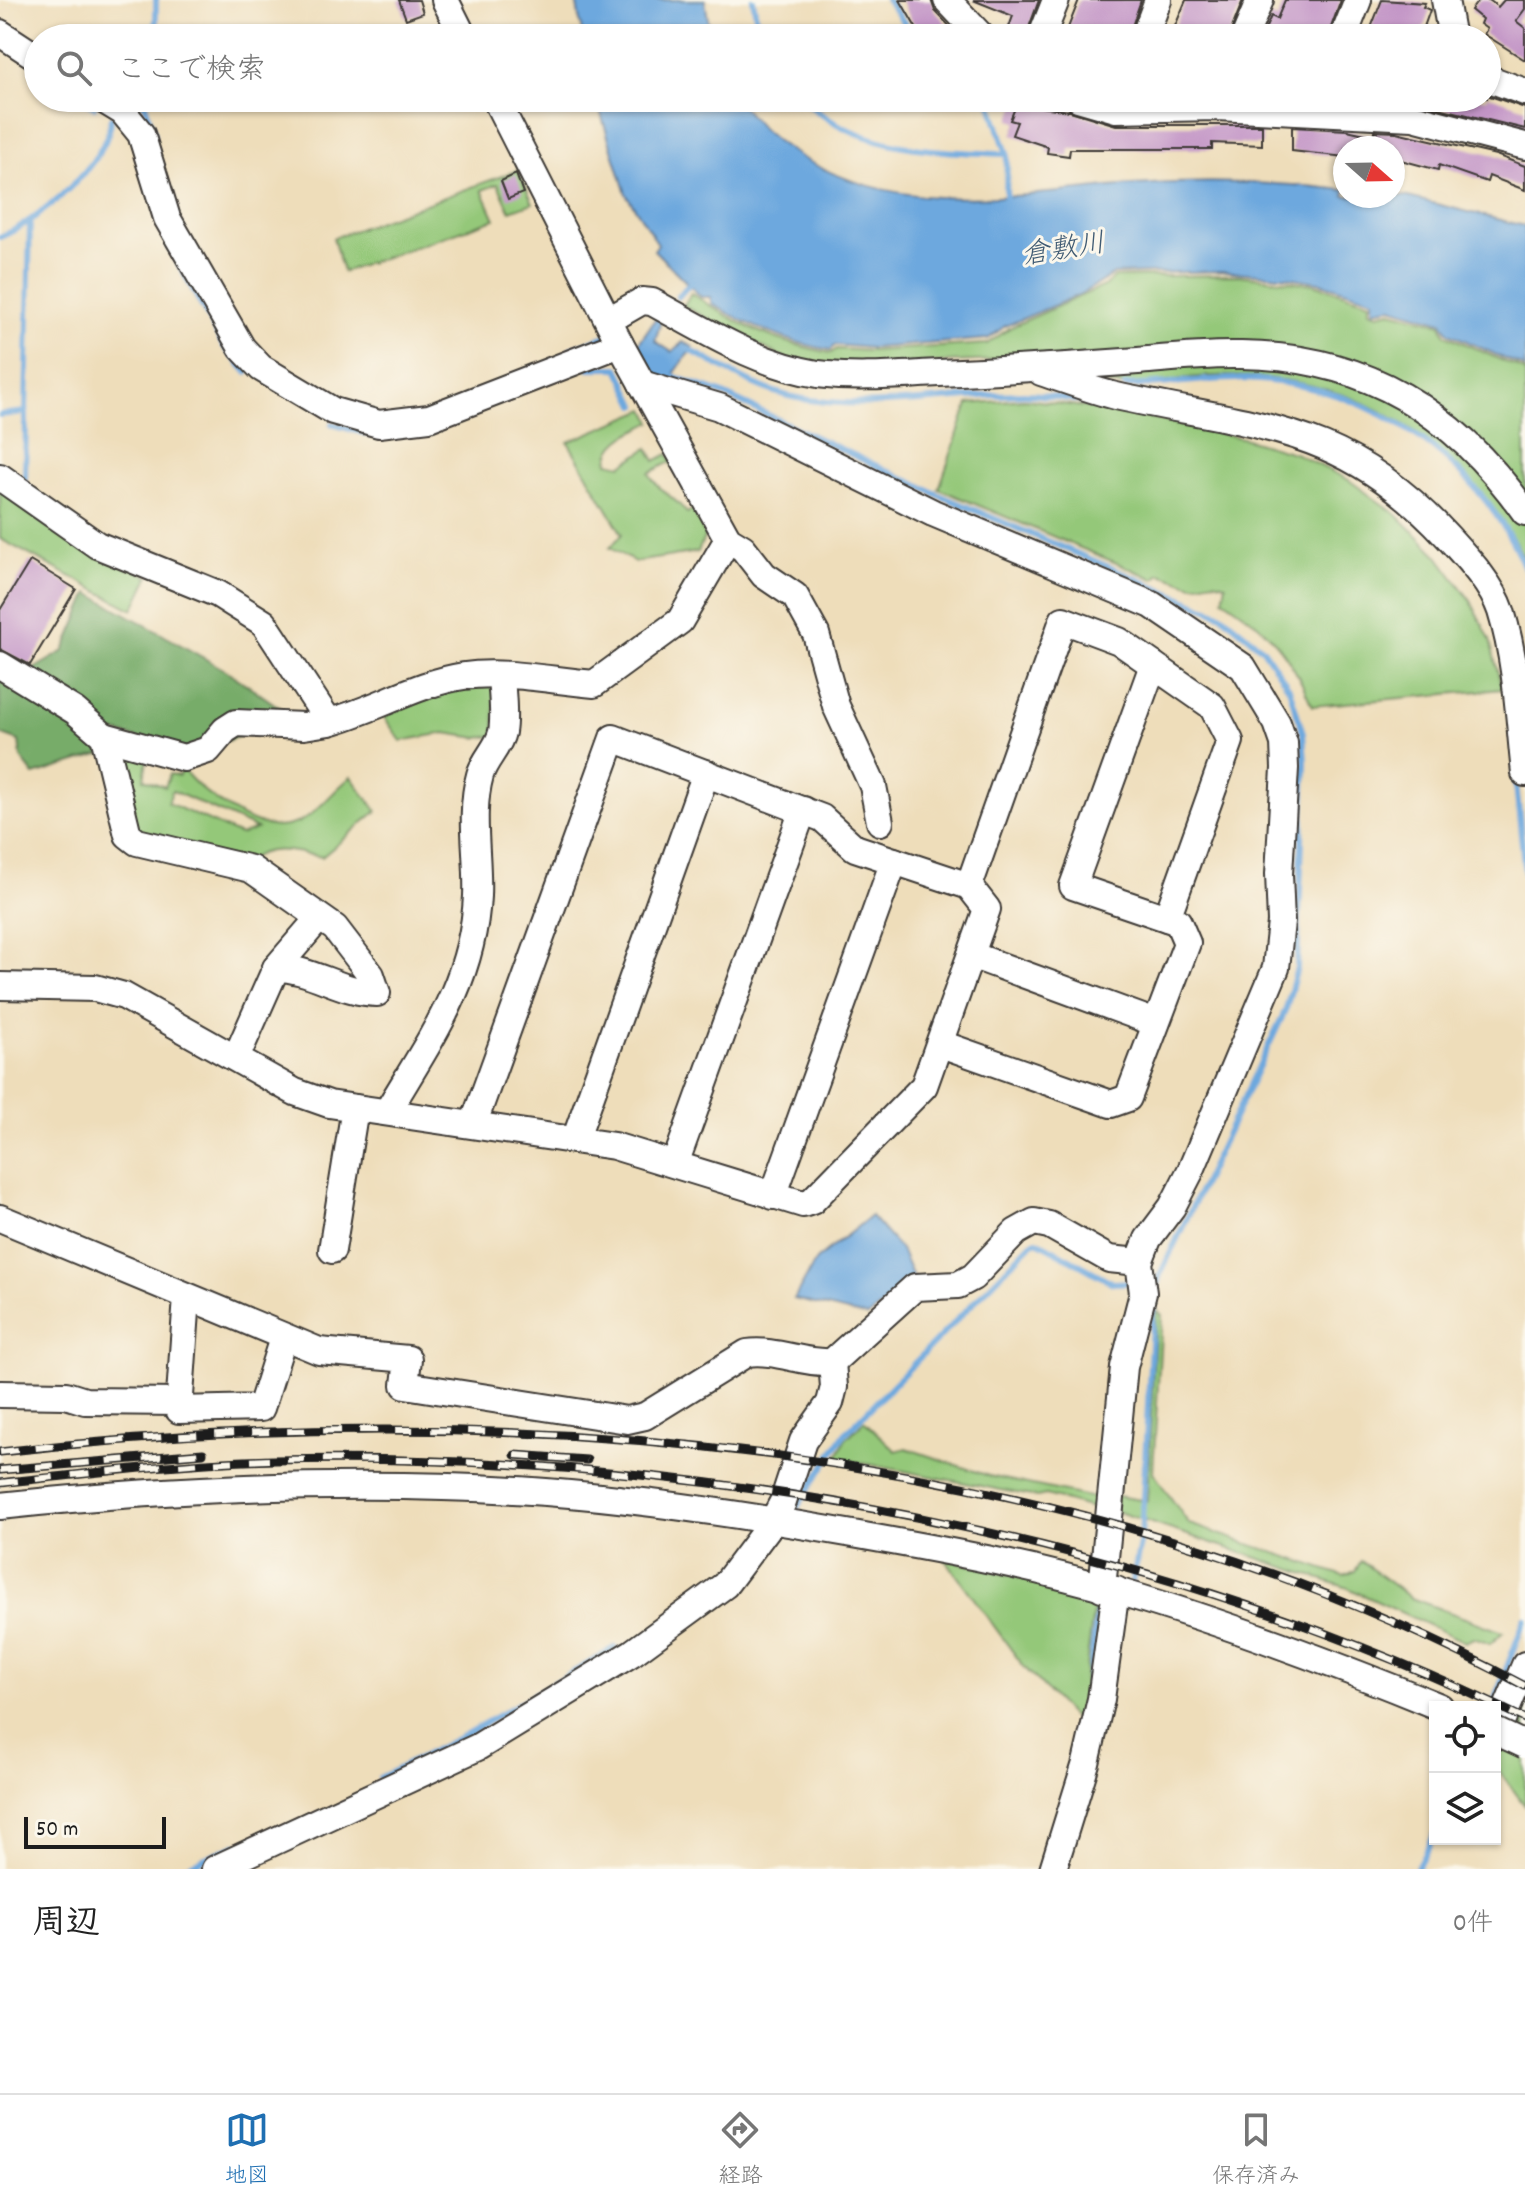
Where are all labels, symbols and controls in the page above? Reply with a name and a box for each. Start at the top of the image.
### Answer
search box [24,24,1501,112]
icon: search [52,46,96,90]
text: ここで検索 [116,51,266,94]
north arrow [1333,136,1405,208]
water label: 倉敷川 [1019,226,1108,278]
map controls [1429,1701,1501,1845]
button: locate [1429,1701,1501,1773]
button: layers [1429,1773,1501,1845]
scale bar [24,1813,166,1849]
text: 50 m [36,1815,78,1846]
text: 周辺 [32,1901,100,1950]
text: 0件 [1453,1906,1493,1943]
tab: 地図 [225,2108,269,2193]
tab: 経路 [718,2108,762,2193]
tab: 保存済み [1212,2108,1300,2193]

